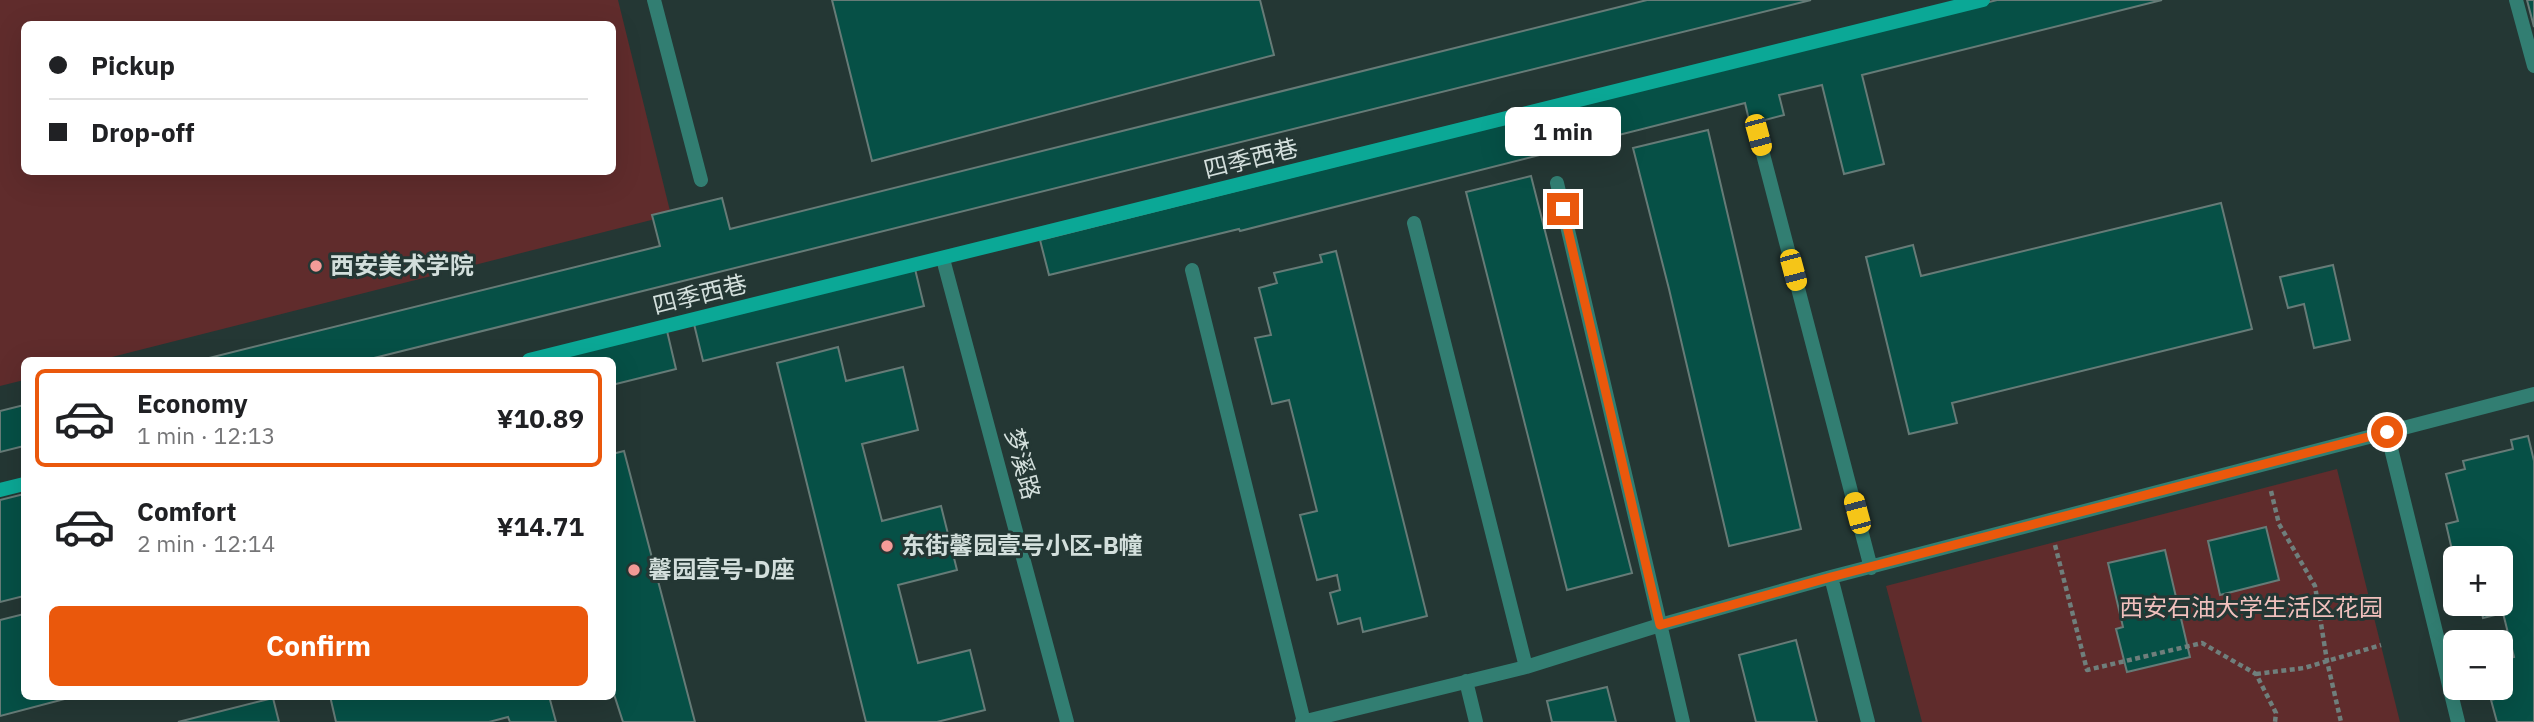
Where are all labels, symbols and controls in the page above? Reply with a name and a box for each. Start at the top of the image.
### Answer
text: Pickup [91,48,175,82]
callout: 1 min [1505,108,1621,156]
car [1743,112,1774,158]
text: Drop-off [91,115,194,149]
text: 1 min [1533,116,1593,146]
street label: 四季西巷 [1200,131,1301,185]
route end [1547,193,1579,225]
car [1778,247,1809,293]
place label: 西安美术学院 [330,249,474,281]
marker: 西安美术学院 [308,258,324,274]
street label: 四季西巷 [649,267,750,321]
text: Economy [137,386,248,420]
icon: car [53,387,116,450]
text: ¥10.89 [497,401,584,435]
route start [2371,416,2403,448]
text: 1 min · 12:13 [137,420,275,450]
street label: 梦溪路 [998,425,1048,503]
car [1842,490,1873,536]
text: Comfort [137,494,236,528]
icon: car [53,495,116,558]
text: ¥14.71 [497,509,584,543]
text: 2 min · 12:14 [137,528,275,558]
place label: 东街馨园壹号小区-B幢 [901,529,1143,561]
marker: 东街馨园壹号小区-B幢 [879,538,895,554]
map controls [2443,546,2513,700]
button: + [2443,546,2513,616]
place label: 馨园壹号-D座 [648,553,794,585]
marker: 馨园壹号-D座 [626,562,642,578]
park label: 西安石油大学生活区花园 [2119,591,2383,623]
button: Confirm [49,606,588,686]
button: − [2443,630,2513,700]

